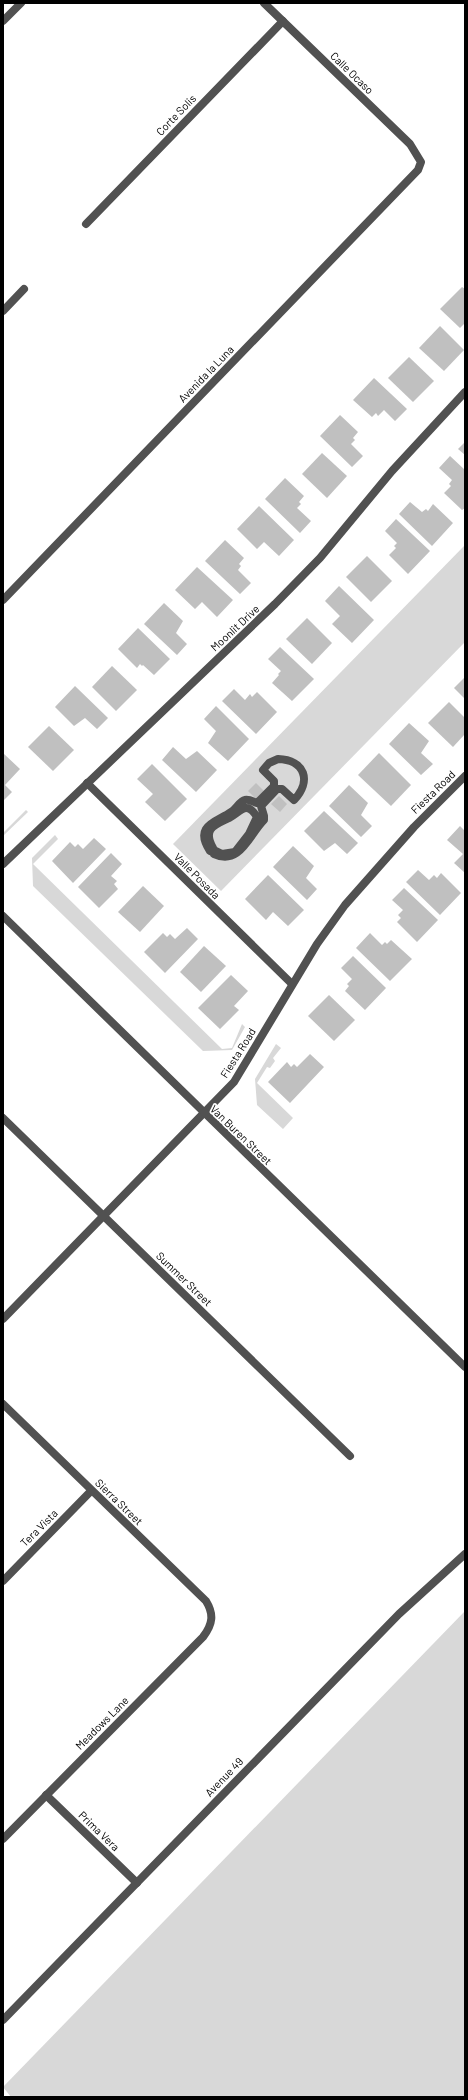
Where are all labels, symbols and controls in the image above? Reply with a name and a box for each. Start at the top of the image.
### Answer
street label: Calle Ocaso [328,49,377,96]
street label: Corte Solis [153,92,198,138]
street label: Avenida la Luna [175,343,236,405]
street label: Moonlit Drive [208,602,262,653]
street label: Fiesta Road [408,767,457,816]
street label: Valle Posada [172,850,223,901]
street label: Fiesta Road [217,1025,258,1080]
street label: Van Buren Street [208,1102,275,1167]
street label: Summer Street [154,1249,215,1309]
street label: Sierra Street [93,1476,146,1527]
street label: Tera Vista [17,1506,60,1549]
street label: Meadows Lane [72,1693,131,1752]
street label: Avenue 49 [202,1754,246,1799]
street label: Prima Vera [76,1808,122,1853]

